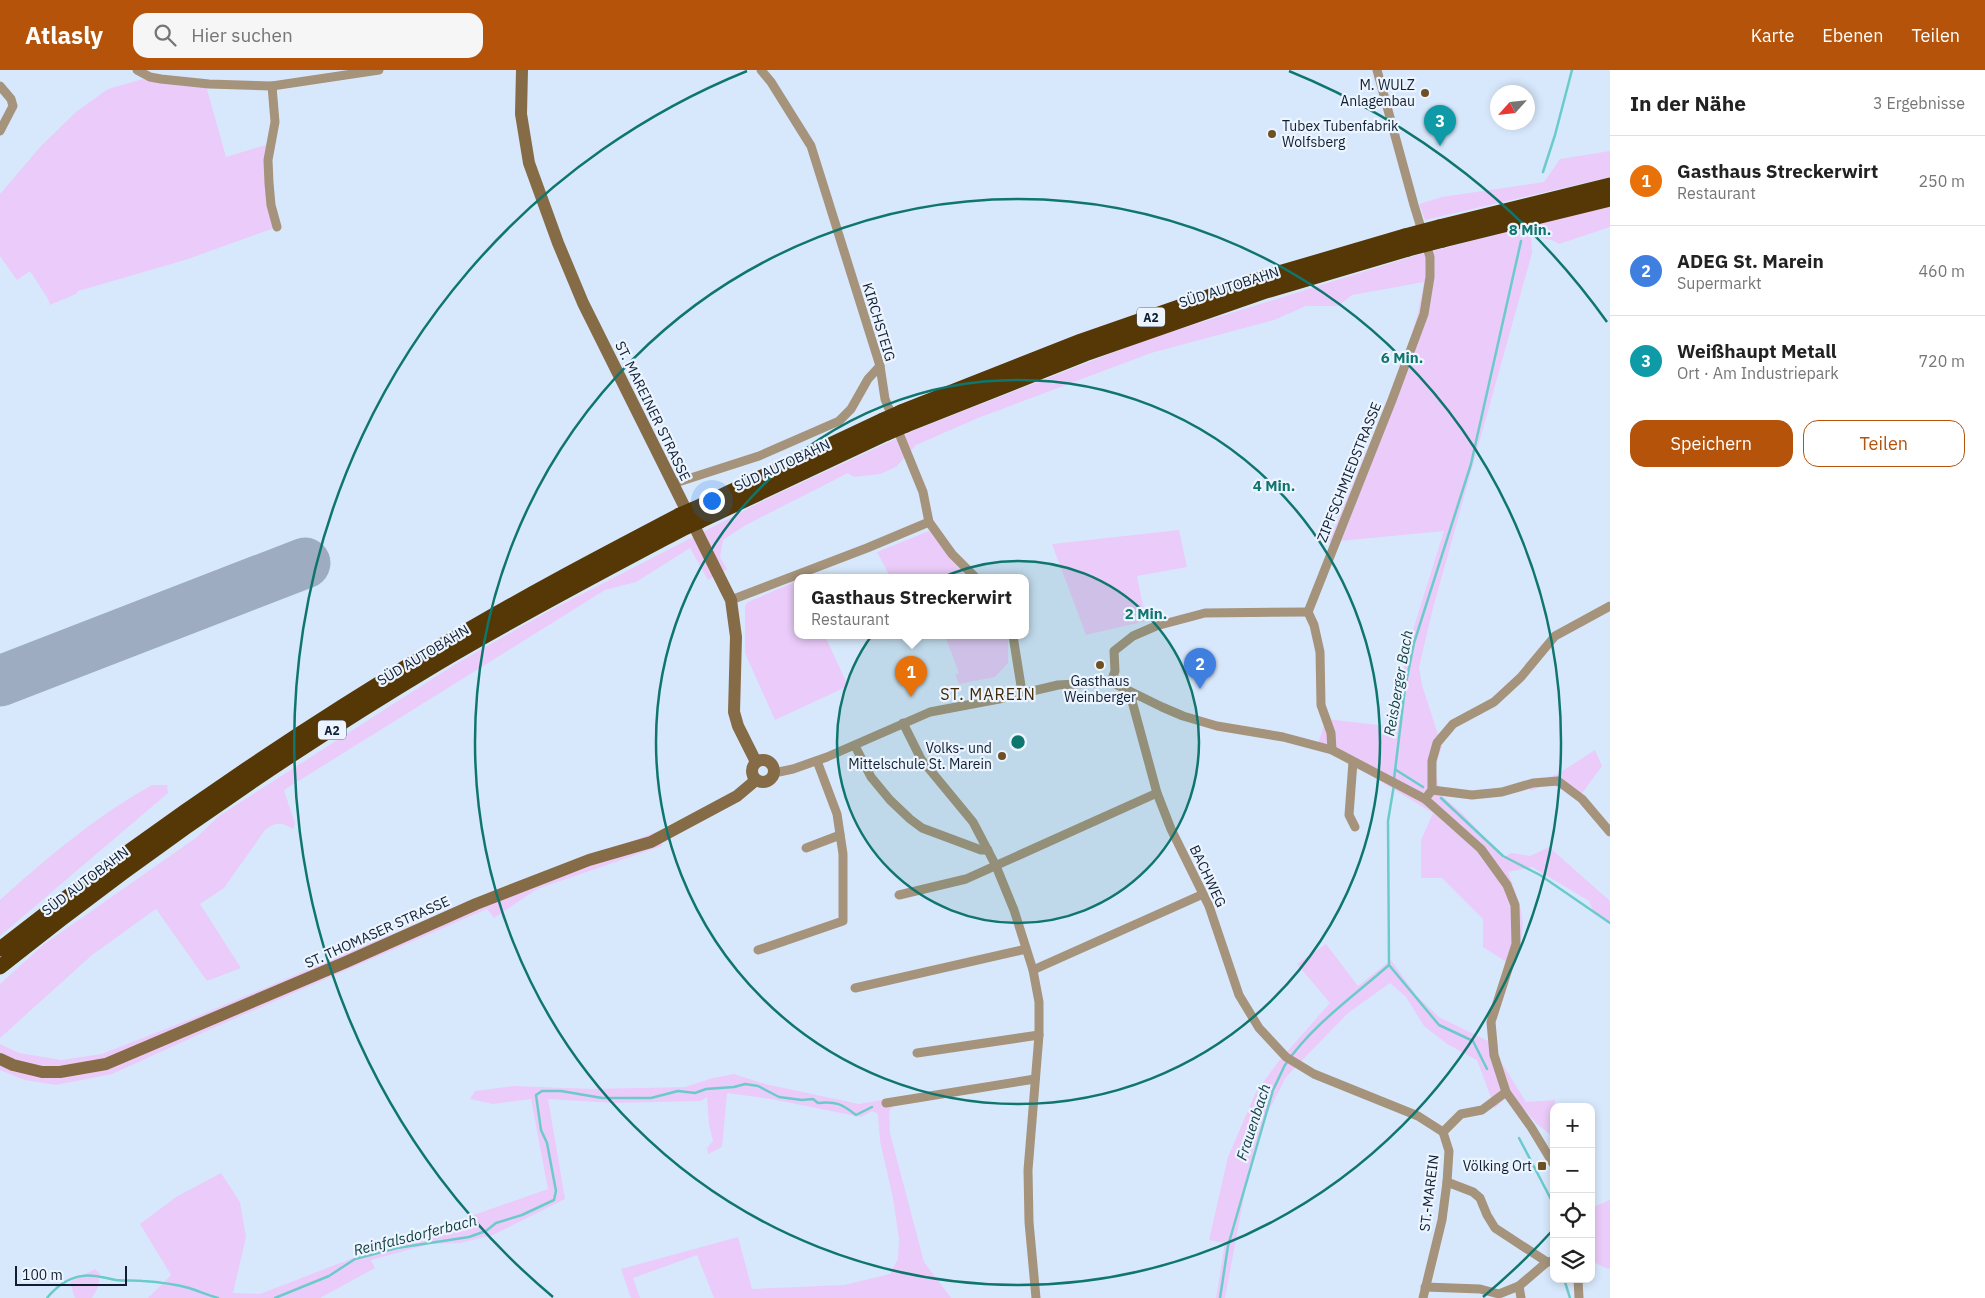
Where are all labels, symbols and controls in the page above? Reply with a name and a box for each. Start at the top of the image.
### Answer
search box [133,13,483,58]
text: Atlasly [25,19,103,51]
icon: search [151,21,179,49]
text: Hier suchen [191,23,293,47]
text: Karte [1751,24,1794,47]
text: Ebenen [1822,24,1883,47]
text: Teilen [1911,24,1960,47]
place label: M. WULZ Anlagenbau [1340,76,1415,110]
north arrow [1490,85,1535,130]
marker: M. WULZ Anlagenbau [1419,87,1431,99]
text: In der Nähe [1630,89,1746,117]
text: 3 Ergebnisse [1873,93,1965,113]
pin: 3 [1424,105,1456,146]
place label: Tubex Tubenfabrik Wolfsberg [1282,117,1399,151]
marker: Tubex Tubenfabrik Wolfsberg [1266,128,1278,140]
text: Gasthaus Streckerwirt [1677,159,1878,183]
text: 1 [1641,171,1651,191]
text: 250 m [1918,171,1965,191]
text: Restaurant [1677,183,1756,203]
text: 8 Min. [1509,220,1551,239]
text: ADEG St. Marein [1677,249,1824,273]
text: 2 [1641,261,1651,281]
text: 460 m [1918,261,1965,281]
street label: SÜD AUTOBAHN [1177,262,1281,312]
text: Supermarkt [1677,273,1762,293]
street label: KIRCHSTEIG [859,280,899,364]
road number: A2 [1137,308,1165,326]
street label: ST. MAREINER STRASSE [611,338,695,484]
text: Weißhaupt Metall [1677,339,1837,363]
text: 6 Min. [1381,348,1423,367]
text: 3 [1641,351,1651,371]
text: 720 m [1918,351,1965,371]
text: Ort · Am Industriepark [1677,363,1839,383]
street label: ZIPFSCHMIEDSTRASSE [1313,399,1385,545]
button: Speichern [1630,420,1793,467]
button: Teilen [1803,420,1965,467]
street label: SÜD AUTOBAHN [731,435,833,495]
text: 4 Min. [1253,476,1295,495]
your location [699,488,725,514]
popup [794,574,1029,639]
text: Gasthaus Streckerwirt [811,585,1012,609]
text: 2 Min. [1125,604,1167,623]
text: Restaurant [811,609,890,629]
street label: SÜD AUTOBAHN [374,620,472,690]
water label: Reisberger Bach [1379,629,1417,737]
pin: 2 [1184,648,1216,689]
pin: 1 [895,656,927,697]
marker: Gasthaus Weinberger [1094,659,1106,671]
place label: Gasthaus Weinberger [1064,672,1136,706]
district label: ST. MAREIN [940,684,1036,704]
road number: A2 [318,720,346,740]
centre of rings [1009,733,1027,751]
place label: Volks- und Mittelschule St. Marein [848,739,992,773]
marker: Volks- und Mittelschule St. Marein [996,750,1008,762]
street label: BACHWEG [1186,842,1230,910]
street label: SÜD AUTOBAHN [38,843,132,919]
street label: ST. THOMASER STRASSE [302,892,452,972]
water label: Frauenbach [1232,1081,1274,1163]
map controls [1550,1103,1595,1283]
button: + [1550,1103,1595,1148]
button: − [1550,1148,1595,1193]
street label: ST.-MAREIN [1415,1154,1443,1232]
place label: Völking Ort [1463,1157,1532,1175]
marker: Völking Ort [1536,1160,1548,1172]
button: locate [1550,1193,1595,1238]
water label: Reinfalsdorferbach [351,1210,479,1260]
button: layers [1550,1238,1595,1283]
scale bar [15,1263,128,1286]
text: 100 m [22,1266,63,1284]

